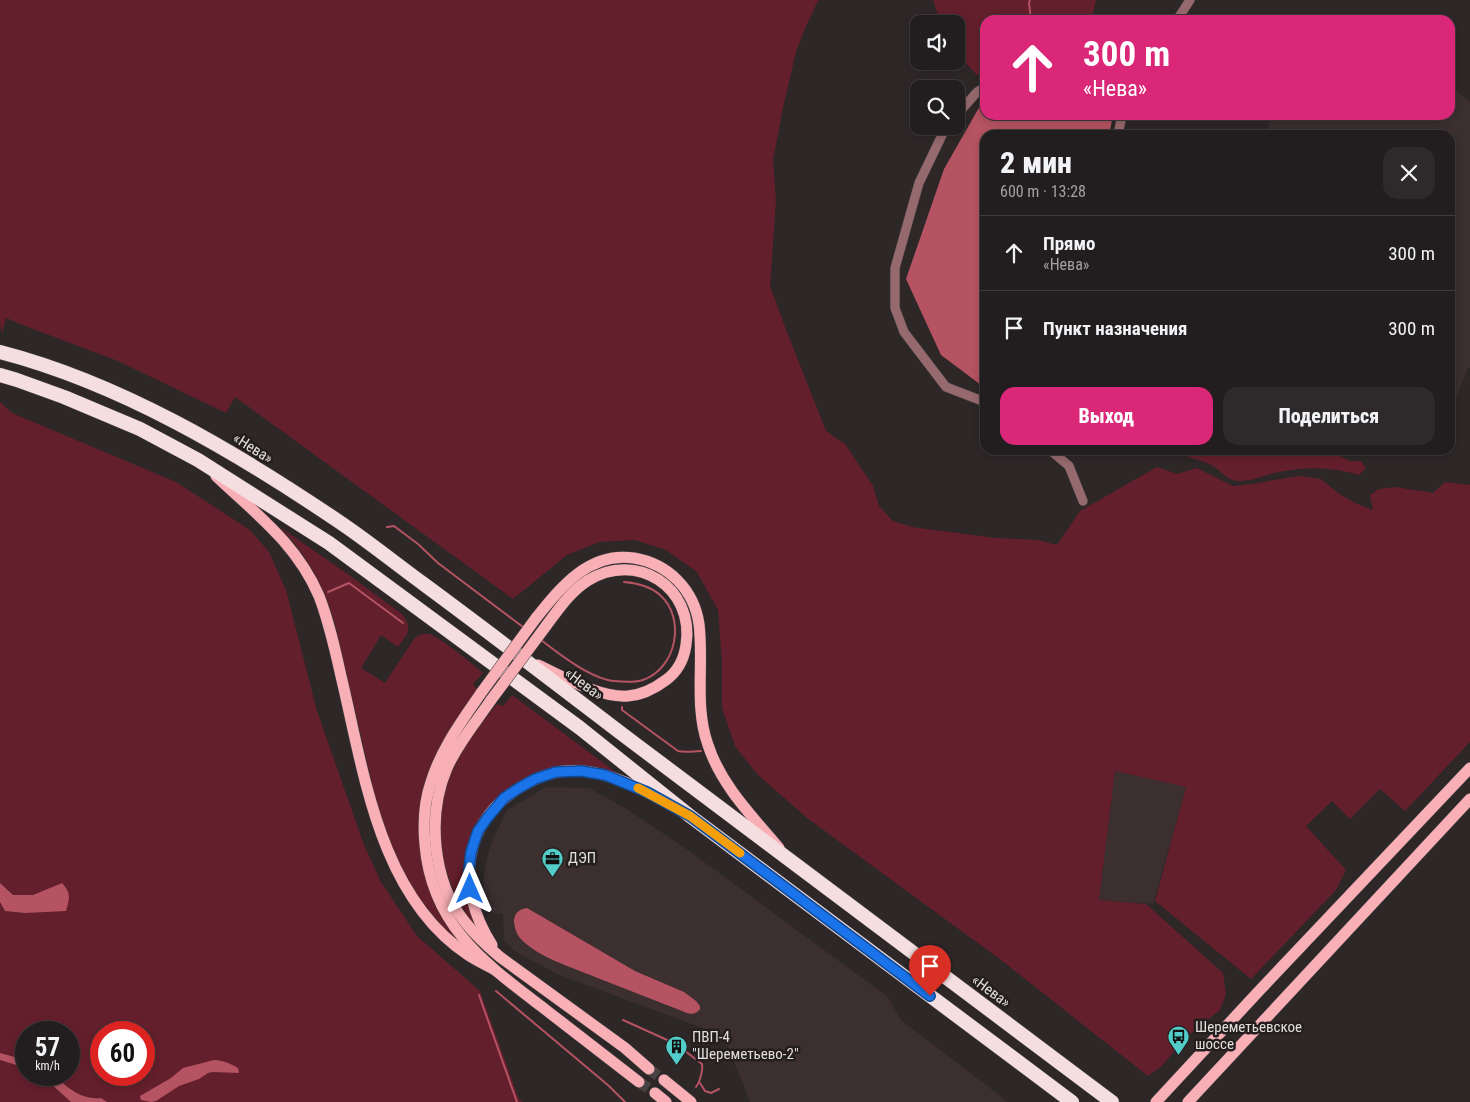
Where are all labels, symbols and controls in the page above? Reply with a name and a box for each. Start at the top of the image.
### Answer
map controls [910,15,965,135]
button: sound [910,15,965,70]
text: 300 m [1083,34,1170,75]
icon: ahead [1000,35,1065,100]
text: «Нева» [1083,76,1147,101]
button: search [910,80,965,135]
text: 2 мин [1000,145,1072,180]
button: close [1383,147,1435,199]
text: 600 m · 13:28 [1000,182,1086,201]
text: Прямо [1043,232,1096,255]
icon: ahead [1000,239,1028,267]
text: 300 m [1388,242,1435,265]
text: «Нева» [1043,255,1090,274]
icon: arrive [1000,314,1028,342]
text: Пункт назначения [1043,317,1187,340]
text: 300 m [1388,317,1435,340]
button: Выход [1000,387,1213,445]
button: Поделиться [1223,387,1435,445]
street label: «Нева» [230,429,276,467]
street label: «Нева» [561,664,607,704]
office icon: ДЭП [540,846,564,877]
place label: ДЭП [568,849,596,867]
position arrow [443,862,495,914]
pin [909,945,951,996]
icon: arrive [916,952,944,980]
street label: «Нева» [968,971,1014,1011]
place label: Шереметьевское шоссе [1195,1018,1302,1053]
speed limit sign: 60 [90,1021,155,1086]
bus stop icon: Шереметьевское шоссе [1167,1024,1191,1055]
place label: ПВП-4 "Шереметьево-2" [692,1028,799,1063]
text: 57 [35,1033,60,1062]
building icon: ПВП-4 "Шереметьево-2" [664,1034,688,1065]
text: km/h [35,1059,60,1073]

